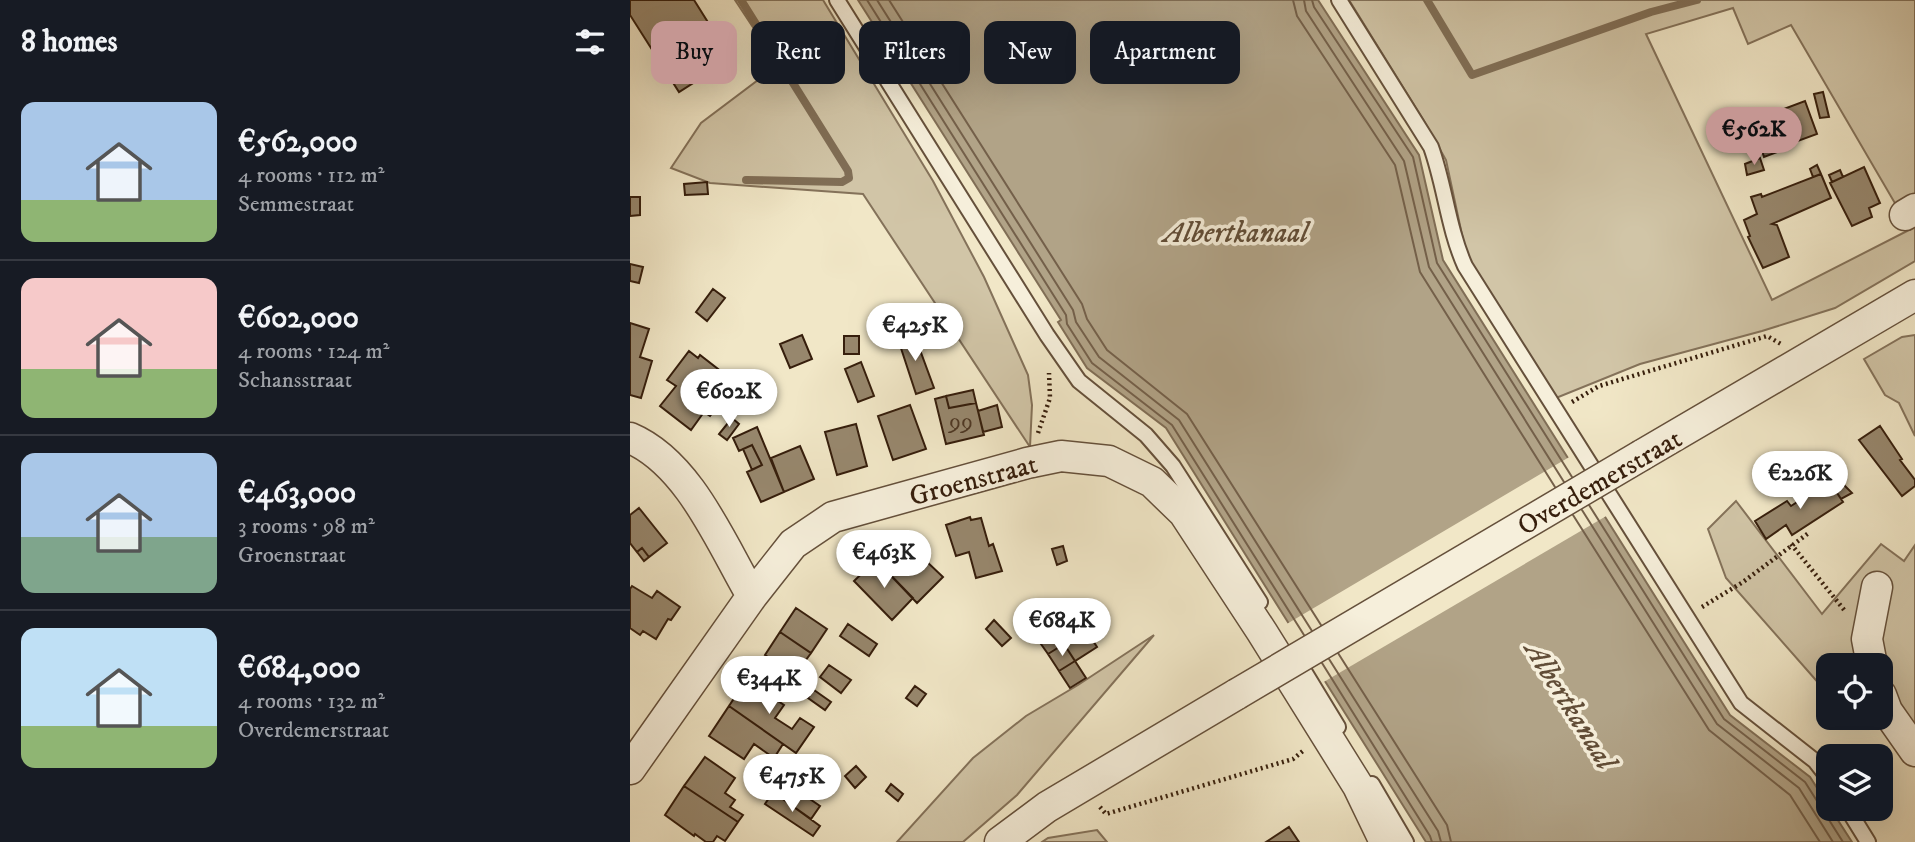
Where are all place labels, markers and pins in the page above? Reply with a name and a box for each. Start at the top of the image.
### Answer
pin: €562K [1705,108,1803,167]
pin: €425K [866,304,964,363]
pin: €602K [680,370,778,429]
pin: €226K [1751,452,1849,511]
pin: €463K [835,530,933,590]
pin: €684K [1013,598,1111,658]
pin: €344K [720,656,818,716]
pin: €475K [743,754,841,814]

